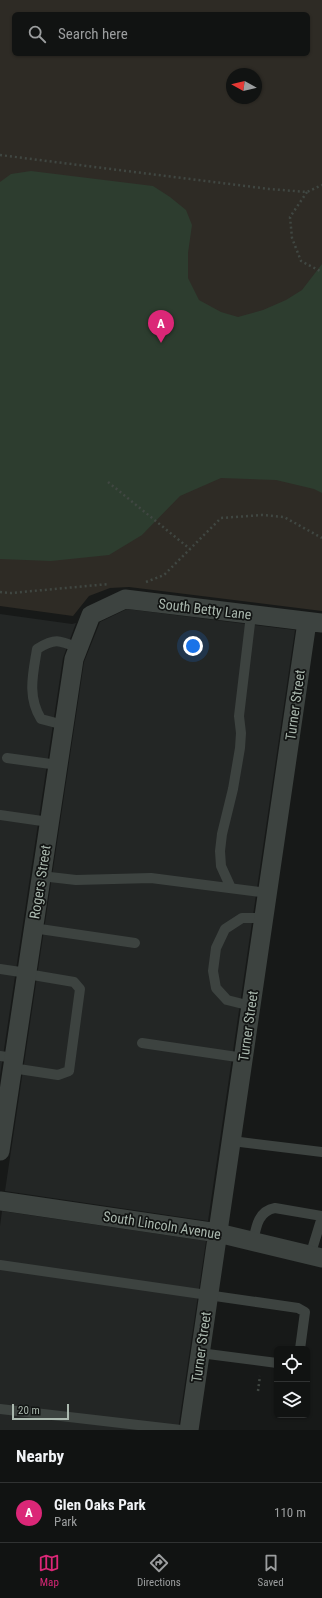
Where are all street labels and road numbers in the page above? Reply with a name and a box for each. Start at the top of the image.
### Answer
street label: South Betty Lane [158,595,253,623]
street label: Turner Street [282,669,308,741]
street label: Rogers Street [26,844,54,920]
street label: Turner Street [235,990,261,1062]
street label: South Lincoln Avenue [102,1208,222,1242]
street label: Turner Street [188,1311,214,1383]

